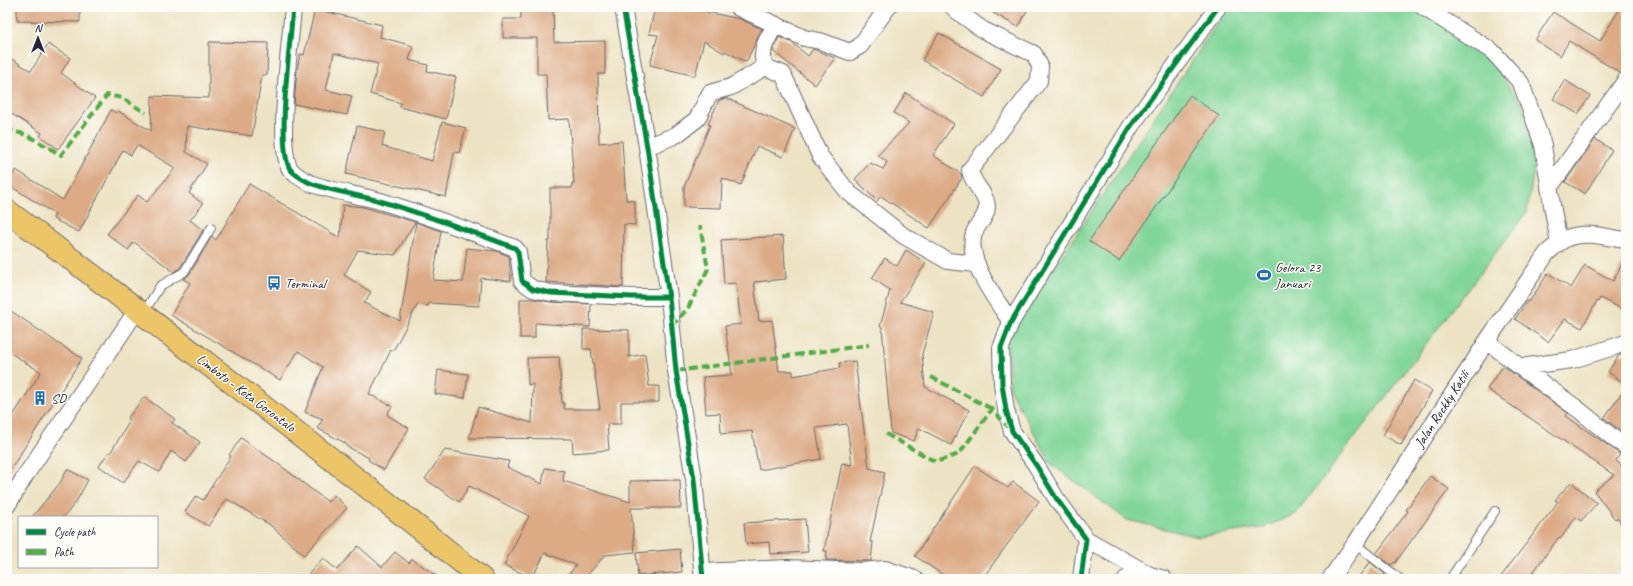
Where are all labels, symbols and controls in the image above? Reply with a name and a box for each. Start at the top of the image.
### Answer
north arrow [18,18,58,58]
text: N [35,21,44,35]
place label: Gelora 23 Januari [1274,259,1322,292]
sports icon: Gelora 23 Januari [1256,267,1272,283]
bus stop icon: Terminal [266,275,282,291]
place label: Terminal [285,275,328,292]
street label: Limboto - Kota Gorontalo [193,350,300,436]
street label: Jalan Rockky Katili [1410,365,1474,451]
building icon: SD [32,390,48,406]
place label: SD [51,390,67,407]
legend [18,516,158,568]
text: Cycle path [54,524,96,540]
text: Path [54,544,74,560]

